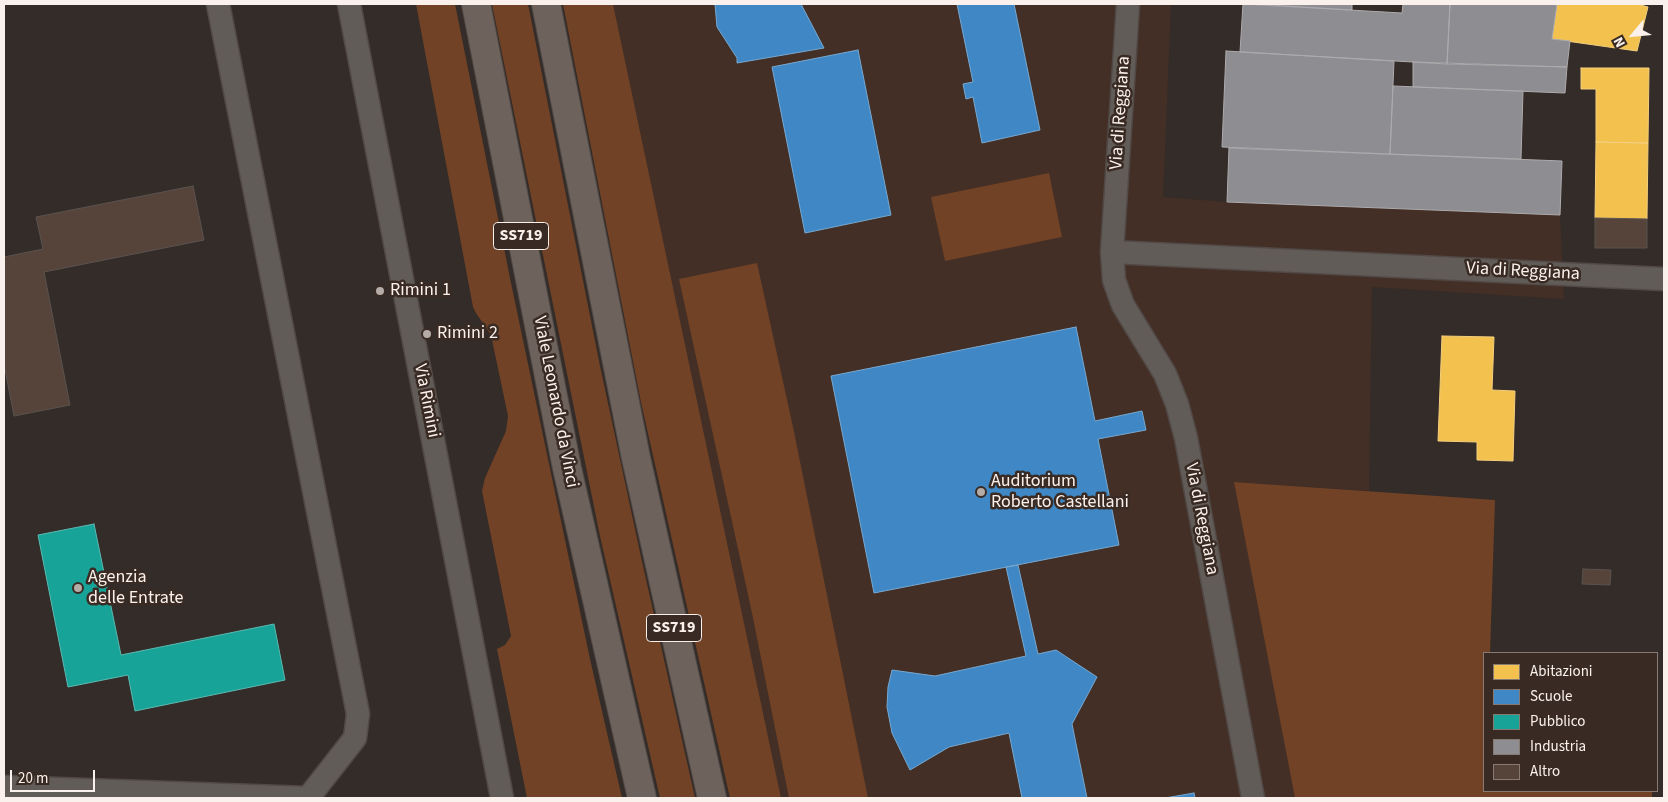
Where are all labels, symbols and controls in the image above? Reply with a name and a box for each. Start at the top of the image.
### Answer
north arrow [1608,10,1658,60]
text: N [1609,33,1631,51]
street label: Via di Reggiana [1106,56,1136,170]
road number: SS719 [494,222,548,250]
street label: Via di Reggiana [1466,258,1580,286]
place label: Rimini 1 [390,280,451,302]
marker: Rimini 1 [374,285,386,297]
street label: Viale Leonardo da Vinci [528,314,582,490]
place label: Rimini 2 [437,323,498,345]
marker: Rimini 2 [421,328,433,340]
street label: Via Rimini [408,362,444,440]
street label: Via di Reggiana [1180,461,1222,577]
place label: Auditorium Roberto Castellani [991,471,1129,514]
marker: Auditorium Roberto Castellani [975,486,987,498]
place label: Agenzia delle Entrate [88,567,183,610]
marker: Agenzia delle Entrate [72,582,84,594]
road number: SS719 [646,614,702,641]
legend [1483,652,1658,792]
text: Abitazioni [1530,661,1593,682]
text: Scuole [1530,686,1572,707]
text: Pubblico [1530,711,1585,732]
text: Industria [1530,736,1586,757]
scale bar [12,760,98,792]
text: Altro [1530,761,1560,782]
text: 20 m [18,768,48,789]

